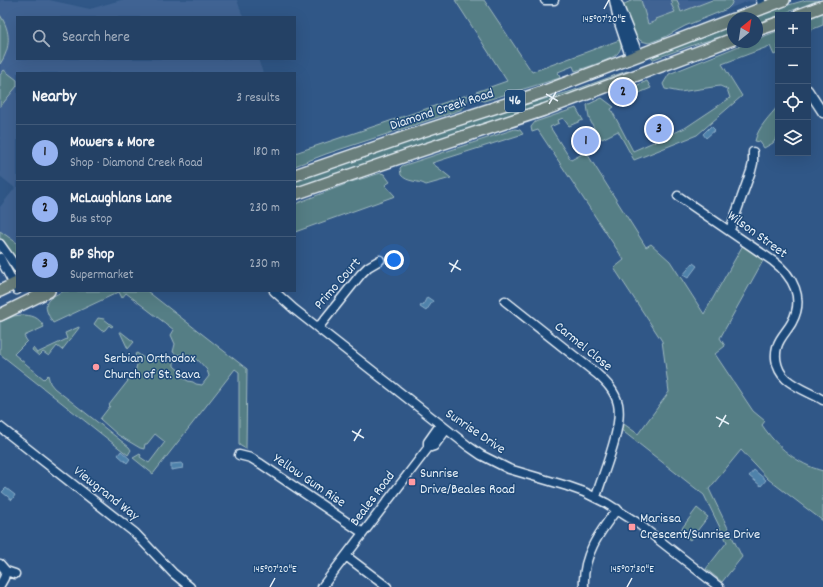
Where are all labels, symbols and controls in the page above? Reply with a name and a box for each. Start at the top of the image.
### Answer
north arrow [727,12,763,48]
map controls [775,12,811,156]
button: + [775,12,811,48]
text: 145°07'20"E [582,13,626,27]
search box [16,16,296,60]
icon: search [30,27,52,49]
text: Search here [62,27,130,49]
button: − [775,48,811,84]
pin: 2 [610,77,636,107]
street label: Diamond Creek Road [388,84,496,136]
button: locate [775,84,811,120]
text: Nearby [32,86,76,110]
text: 3 results [236,89,280,108]
road number: 46 [505,90,525,112]
pin: 3 [646,114,672,144]
button: layers [775,120,811,156]
pin: 1 [573,126,599,156]
text: Mowers & More [70,132,155,154]
text: 1 [44,143,46,162]
text: 180 m [253,143,280,162]
text: Shop · Diamond Creek Road [70,154,203,173]
text: McLaughlans Lane [70,188,172,210]
text: 2 [42,199,48,218]
text: 230 m [250,199,280,218]
street label: Wilson Street [723,206,791,264]
text: Bus stop [70,210,112,229]
text: BP Shop [70,244,114,266]
your location [384,250,404,270]
street label: Primo Court [310,254,366,314]
text: 3 [42,255,48,274]
text: 230 m [250,255,280,274]
text: Supermarket [70,266,134,285]
street label: Carmel Close [550,317,616,377]
place label: Serbian Orthodox Church of St. Sava [104,349,201,385]
marker: Serbian Orthodox Church of St. Sava [91,362,101,372]
street label: Sunrise Drive [441,405,509,459]
street label: Yellow Gum Rise [269,449,349,513]
street label: Viewgrand Way [69,462,143,526]
place label: Sunrise Drive/Beales Road [420,464,515,500]
street label: Beales Road [346,467,400,531]
marker: Sunrise Drive/Beales Road [407,477,417,487]
place label: Marissa Crescent/Sunrise Drive [640,509,760,545]
marker: Marissa Crescent/Sunrise Drive [627,522,637,532]
text: 145°07'20"E [253,563,297,577]
text: 145°07'30"E [610,563,654,577]

